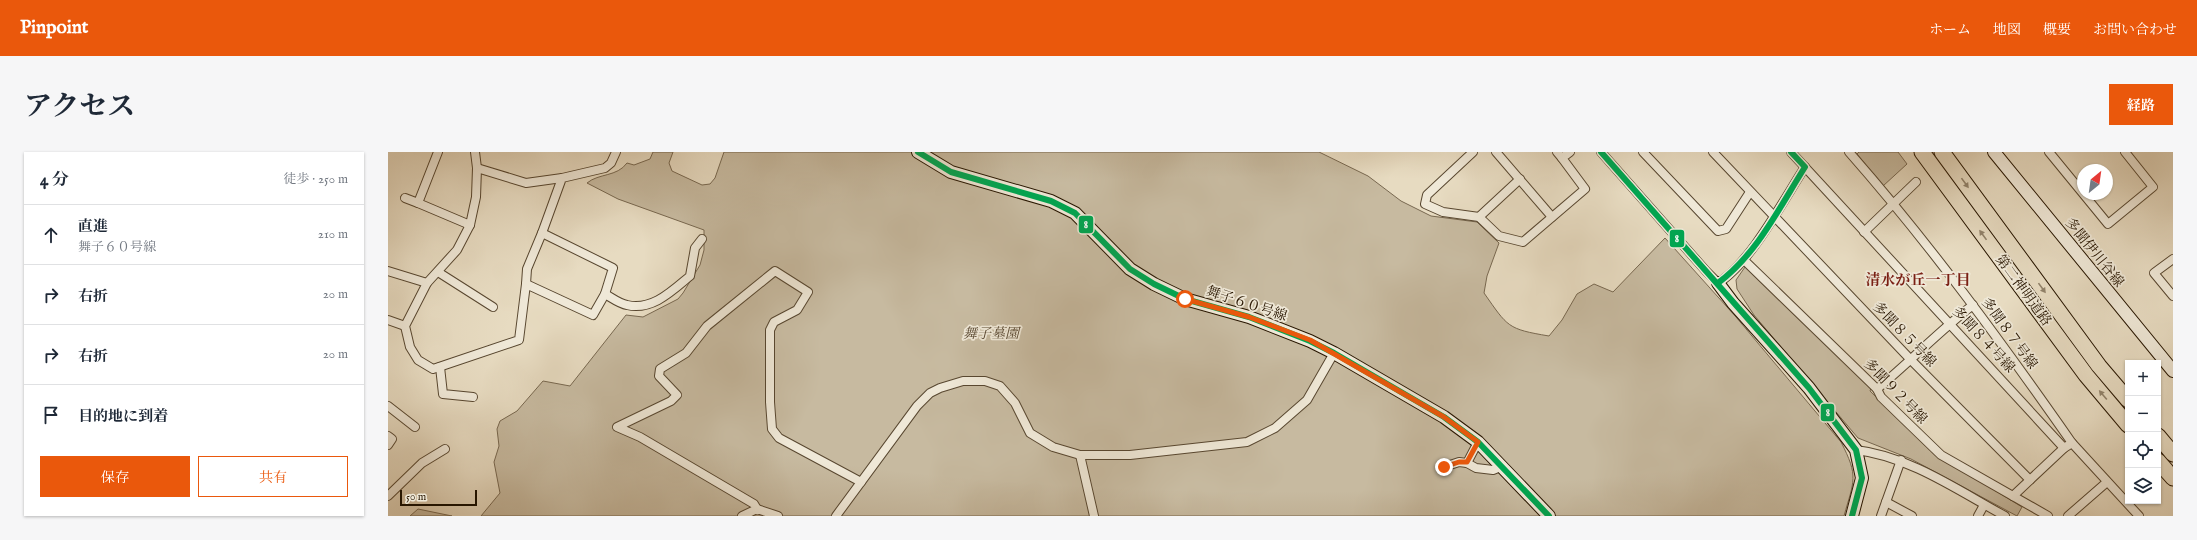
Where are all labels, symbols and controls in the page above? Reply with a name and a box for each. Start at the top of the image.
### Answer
text: Pinpoint [20,16,88,40]
text: ホーム [1929,21,1971,39]
text: 地図 [1993,21,2021,39]
text: 概要 [2043,21,2071,39]
text: お問い合わせ [2093,21,2177,39]
button: 経路 [2109,84,2173,125]
text: アクセス [24,90,135,125]
north arrow [2077,164,2113,200]
text: 4 分 [40,170,69,191]
text: 徒歩 · 250 m [283,171,348,188]
one-way arrow [1961,178,1969,189]
street label: 多聞伊川谷線 [2061,214,2128,291]
line badge: 8 [1078,215,1094,234]
text: 直進 [78,217,108,236]
text: 8 [1084,218,1088,232]
icon: ahead [40,224,62,246]
text: 210 m [318,226,348,243]
line badge: 8 [1669,229,1685,248]
one-way arrow [1979,229,1988,240]
text: 8 [1675,232,1679,246]
text: 舞子６０号線 [78,239,156,256]
street label: 第二神明道路 [1991,251,2055,330]
district label: 清水が丘一丁目 [1865,271,1971,290]
street label: 舞子６０号線 [1204,282,1289,325]
one-way arrow [2038,283,2046,293]
icon: right [40,284,62,306]
text: 20 m [323,286,348,303]
text: 右折 [78,287,108,306]
route start [1176,290,1194,308]
street label: 多聞８７号線 [1977,294,2041,373]
street label: 多聞８５号線 [1869,298,1940,371]
street label: 多聞８４号線 [1948,303,2018,377]
park label: 舞子墓園 [963,325,1021,343]
icon: right [40,344,62,366]
text: 20 m [323,346,348,363]
text: 右折 [78,347,108,366]
street label: 多聞９２号線 [1860,355,1931,428]
map controls [2125,360,2161,504]
button: + [2125,360,2161,396]
one-way arrow [2099,390,2108,400]
button: − [2125,396,2161,432]
line badge: 8 [1820,403,1835,422]
icon: arrive [40,404,62,426]
text: 8 [1826,406,1830,420]
text: 目的地に到着 [78,407,168,426]
button: locate [2125,432,2161,468]
button: 保存 [40,456,190,497]
button: 共有 [198,456,348,497]
route end [1435,458,1453,476]
button: layers [2125,468,2161,504]
scale bar [400,488,477,507]
text: 50 m [406,490,426,504]

